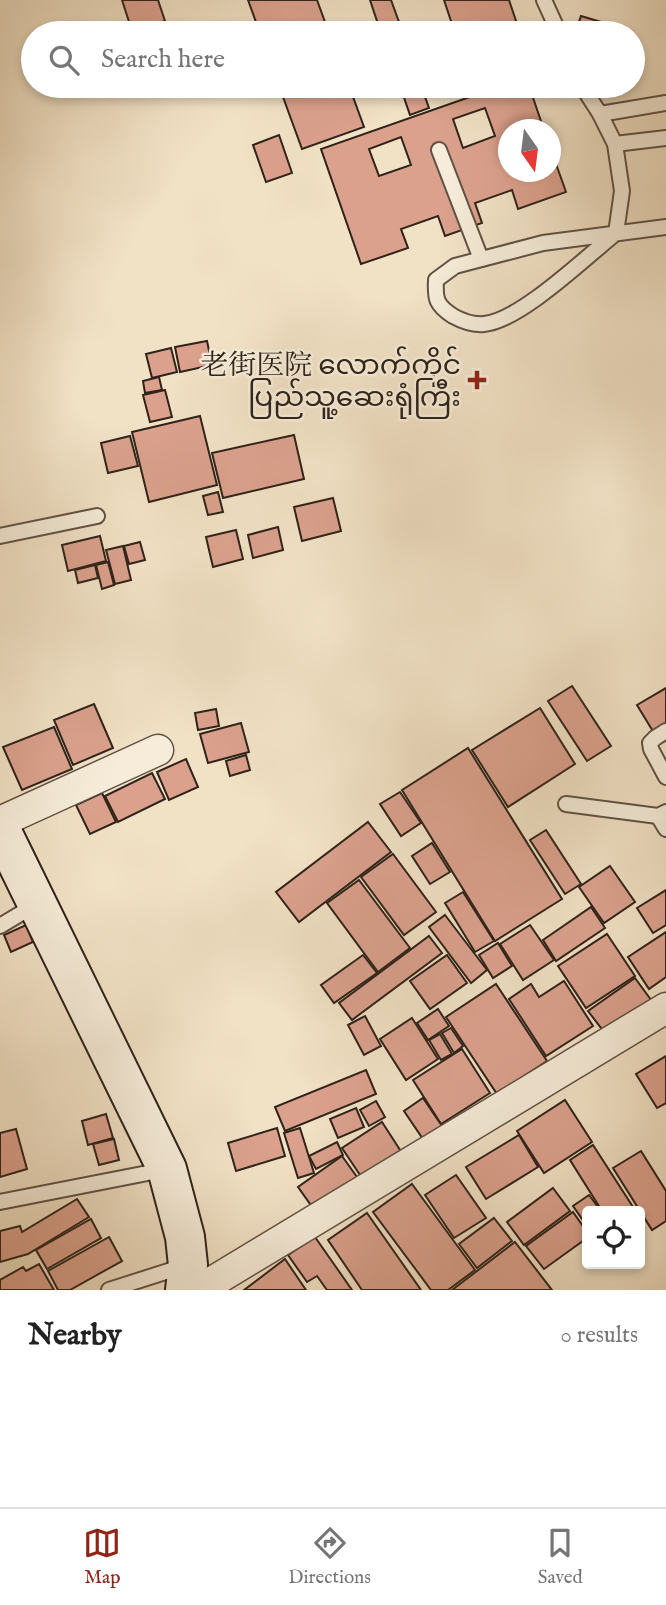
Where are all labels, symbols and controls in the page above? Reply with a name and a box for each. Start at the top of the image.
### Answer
search box [21,21,645,98]
icon: search [45,41,83,79]
text: Search here [101,43,225,76]
north arrow [498,119,561,182]
place label: 老街医院 လောက်ကိုင် ပြည်သူ့ဆေးရုံကြီး [200,346,461,419]
marker: 老街医院 လောက်ကိုင် ပြည်သူ့ဆေးရုံကြီး [467,370,487,390]
map controls [582,1206,645,1269]
button: locate [582,1206,645,1269]
text: Nearby [28,1317,121,1355]
text: 0 results [560,1321,638,1350]
tab: Map [83,1524,121,1590]
tab: Directions [288,1524,371,1590]
tab: Saved [538,1524,583,1590]

